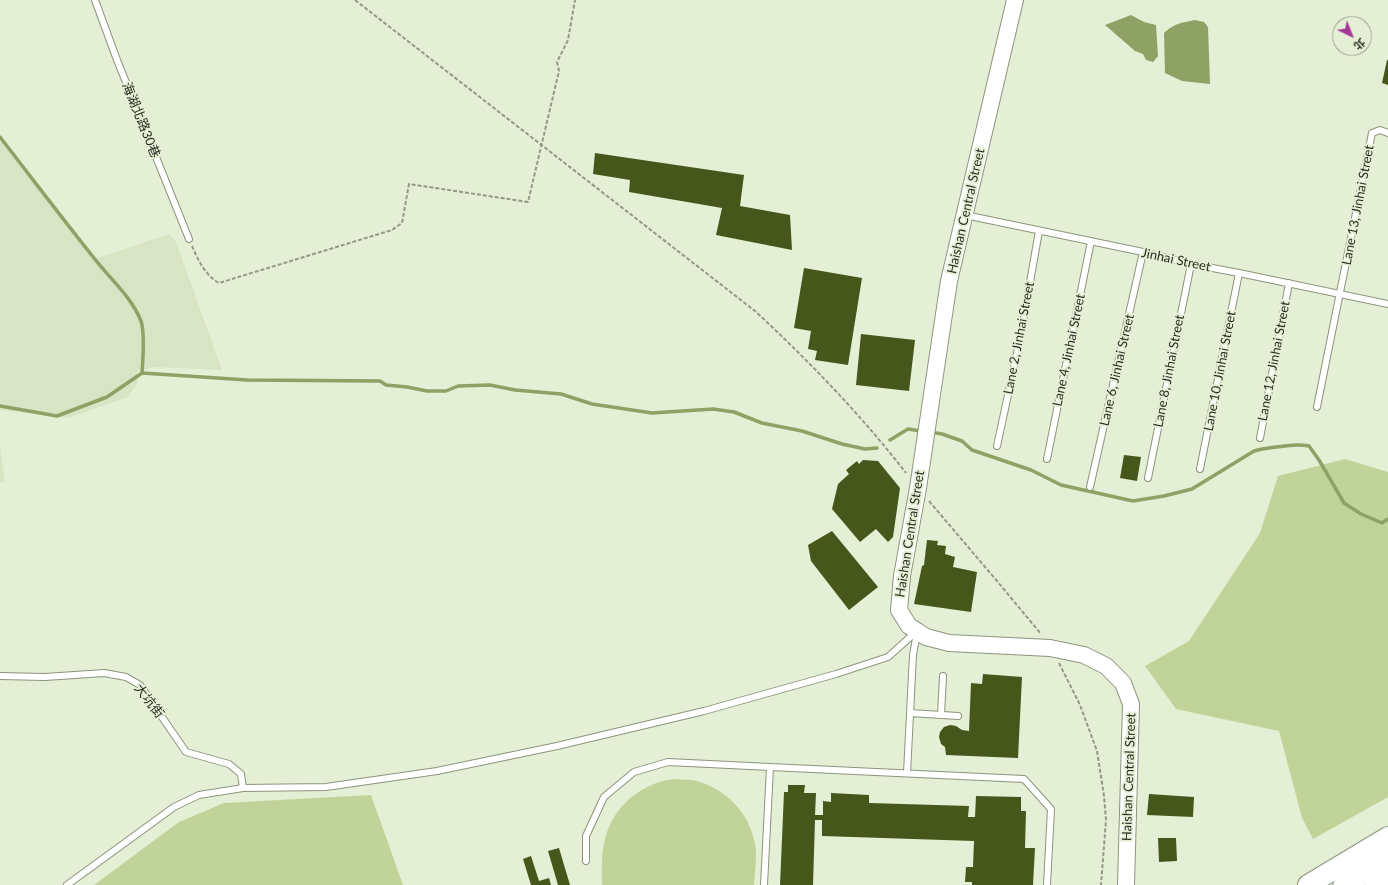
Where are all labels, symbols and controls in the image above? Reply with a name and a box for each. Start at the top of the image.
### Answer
north arrow [1332,16,1372,56]
text: 北 [1351,36,1368,53]
street label: 海湖北路30巷 [119,80,163,160]
street label: Lane 13, Jinhai Street [1339,144,1377,266]
street label: Haishan Central Street [944,147,988,275]
street label: Jinhai Street [1140,245,1212,275]
street label: Lane 2, Jinhai Street [1000,280,1038,396]
street label: Lane 4, Jinhai Street [1049,292,1089,408]
street label: Lane 12, Jinhai Street [1255,300,1293,422]
street label: Lane 10, Jinhai Street [1201,310,1239,432]
street label: Lane 6, Jinhai Street [1097,312,1137,428]
street label: Lane 8, Jinhai Street [1150,313,1188,429]
street label: Haishan Central Street [892,469,928,599]
street label: 大坑街 [131,681,167,721]
street label: Haishan Central Street [1119,713,1139,841]

